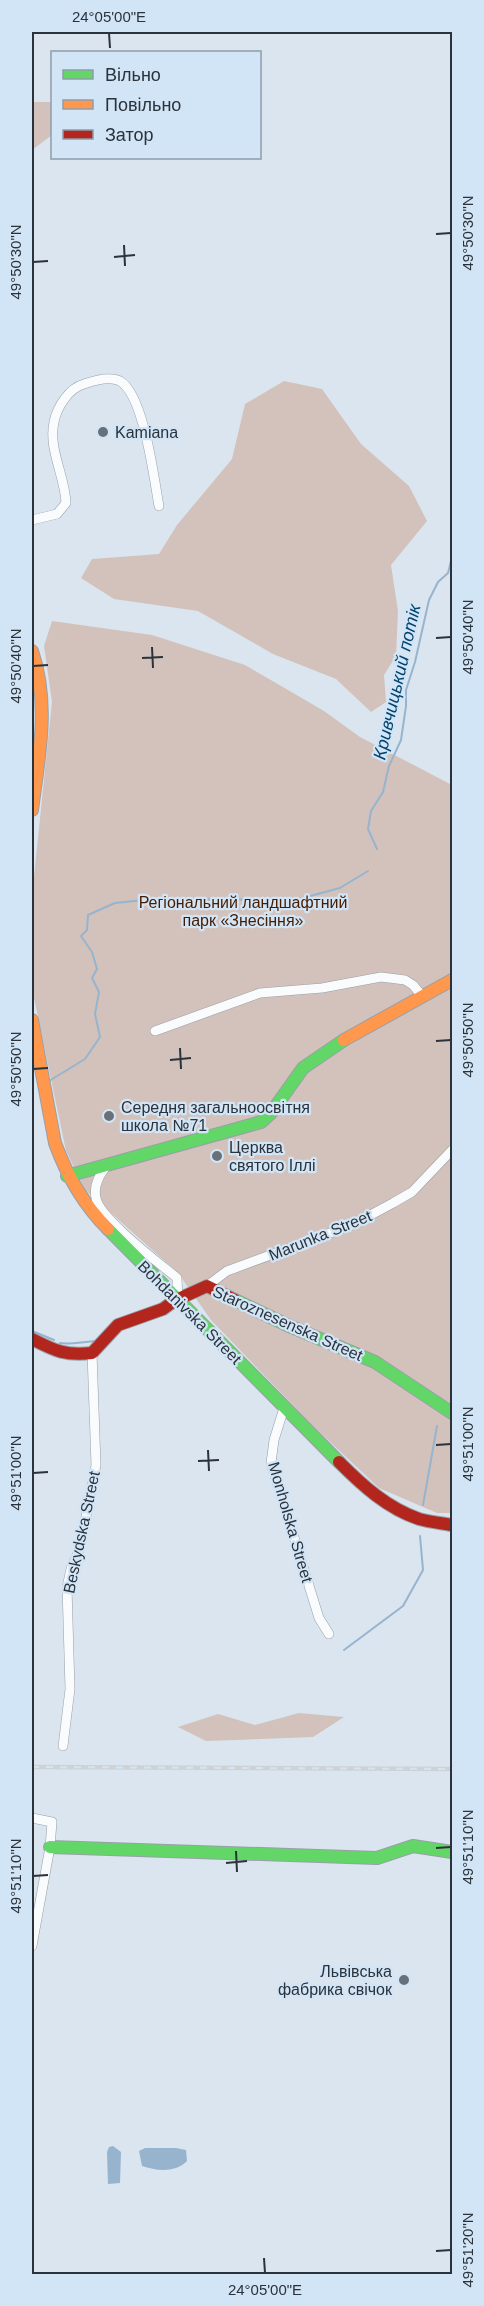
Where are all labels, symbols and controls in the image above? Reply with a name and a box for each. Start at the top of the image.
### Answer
text: 24°05'00"E [72,8,146,25]
legend [51,51,261,159]
text: Вільно [105,65,161,85]
text: Повільно [105,95,181,115]
text: Затор [105,125,154,145]
text: 49°50'30"N [459,195,476,271]
text: 49°50'30"N [7,224,24,300]
place label: Kamiana [115,424,178,441]
marker: Kamiana [96,425,110,439]
text: 49°50'40"N [459,599,476,675]
water label: Кривчицький потік [369,601,425,762]
text: 49°50'40"N [7,628,24,704]
park label: Регіональний ландшафтний парк «Знесіння» [139,894,347,929]
text: 49°50'50"N [459,1002,476,1078]
text: 49°50'50"N [7,1031,24,1107]
place label: Середня загальноосвітня школа №71 [121,1099,310,1134]
marker: Середня загальноосвітня школа №71 [102,1109,116,1123]
place label: Церква святого Іллі [229,1139,316,1174]
marker: Церква святого Іллі [210,1149,224,1163]
street label: Marunka Street [266,1207,375,1264]
street label: Bohdanivska Street [135,1257,245,1368]
street label: Staroznesenska Street [210,1283,366,1364]
text: 49°51'00"N [459,1406,476,1482]
text: 49°51'00"N [7,1435,24,1511]
street label: Monholska Street [265,1460,316,1585]
street label: Beskydska Street [60,1469,103,1595]
text: 49°51'10"N [459,1809,476,1885]
text: 49°51'10"N [7,1838,24,1914]
place label: Львівська фабрика свічок [278,1963,393,1998]
marker: Львівська фабрика свічок [397,1973,411,1987]
text: 49°51'20"N [459,2212,476,2288]
text: 24°05'00"E [228,2281,302,2298]

